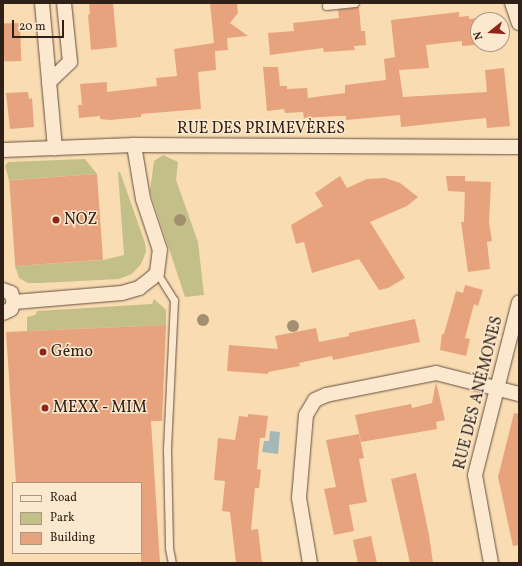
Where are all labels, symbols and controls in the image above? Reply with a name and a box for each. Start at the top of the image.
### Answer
scale bar [14,12,66,38]
north arrow [470,12,510,52]
text: 20 m [19,19,46,35]
text: N [471,29,487,41]
street label: RUE DES PRIMEVÈRES [177,119,345,139]
place label: NOZ [64,210,98,230]
marker: NOZ [51,215,61,225]
street label: RUE DES ANÉMONES [451,314,507,472]
place label: Gémo [51,342,93,362]
marker: Gémo [38,347,48,357]
place label: MEXX - MIM [53,398,147,418]
marker: MEXX - MIM [40,403,50,413]
legend [12,482,142,554]
text: Road [50,490,77,506]
text: Park [50,510,75,526]
text: Building [50,530,95,546]

